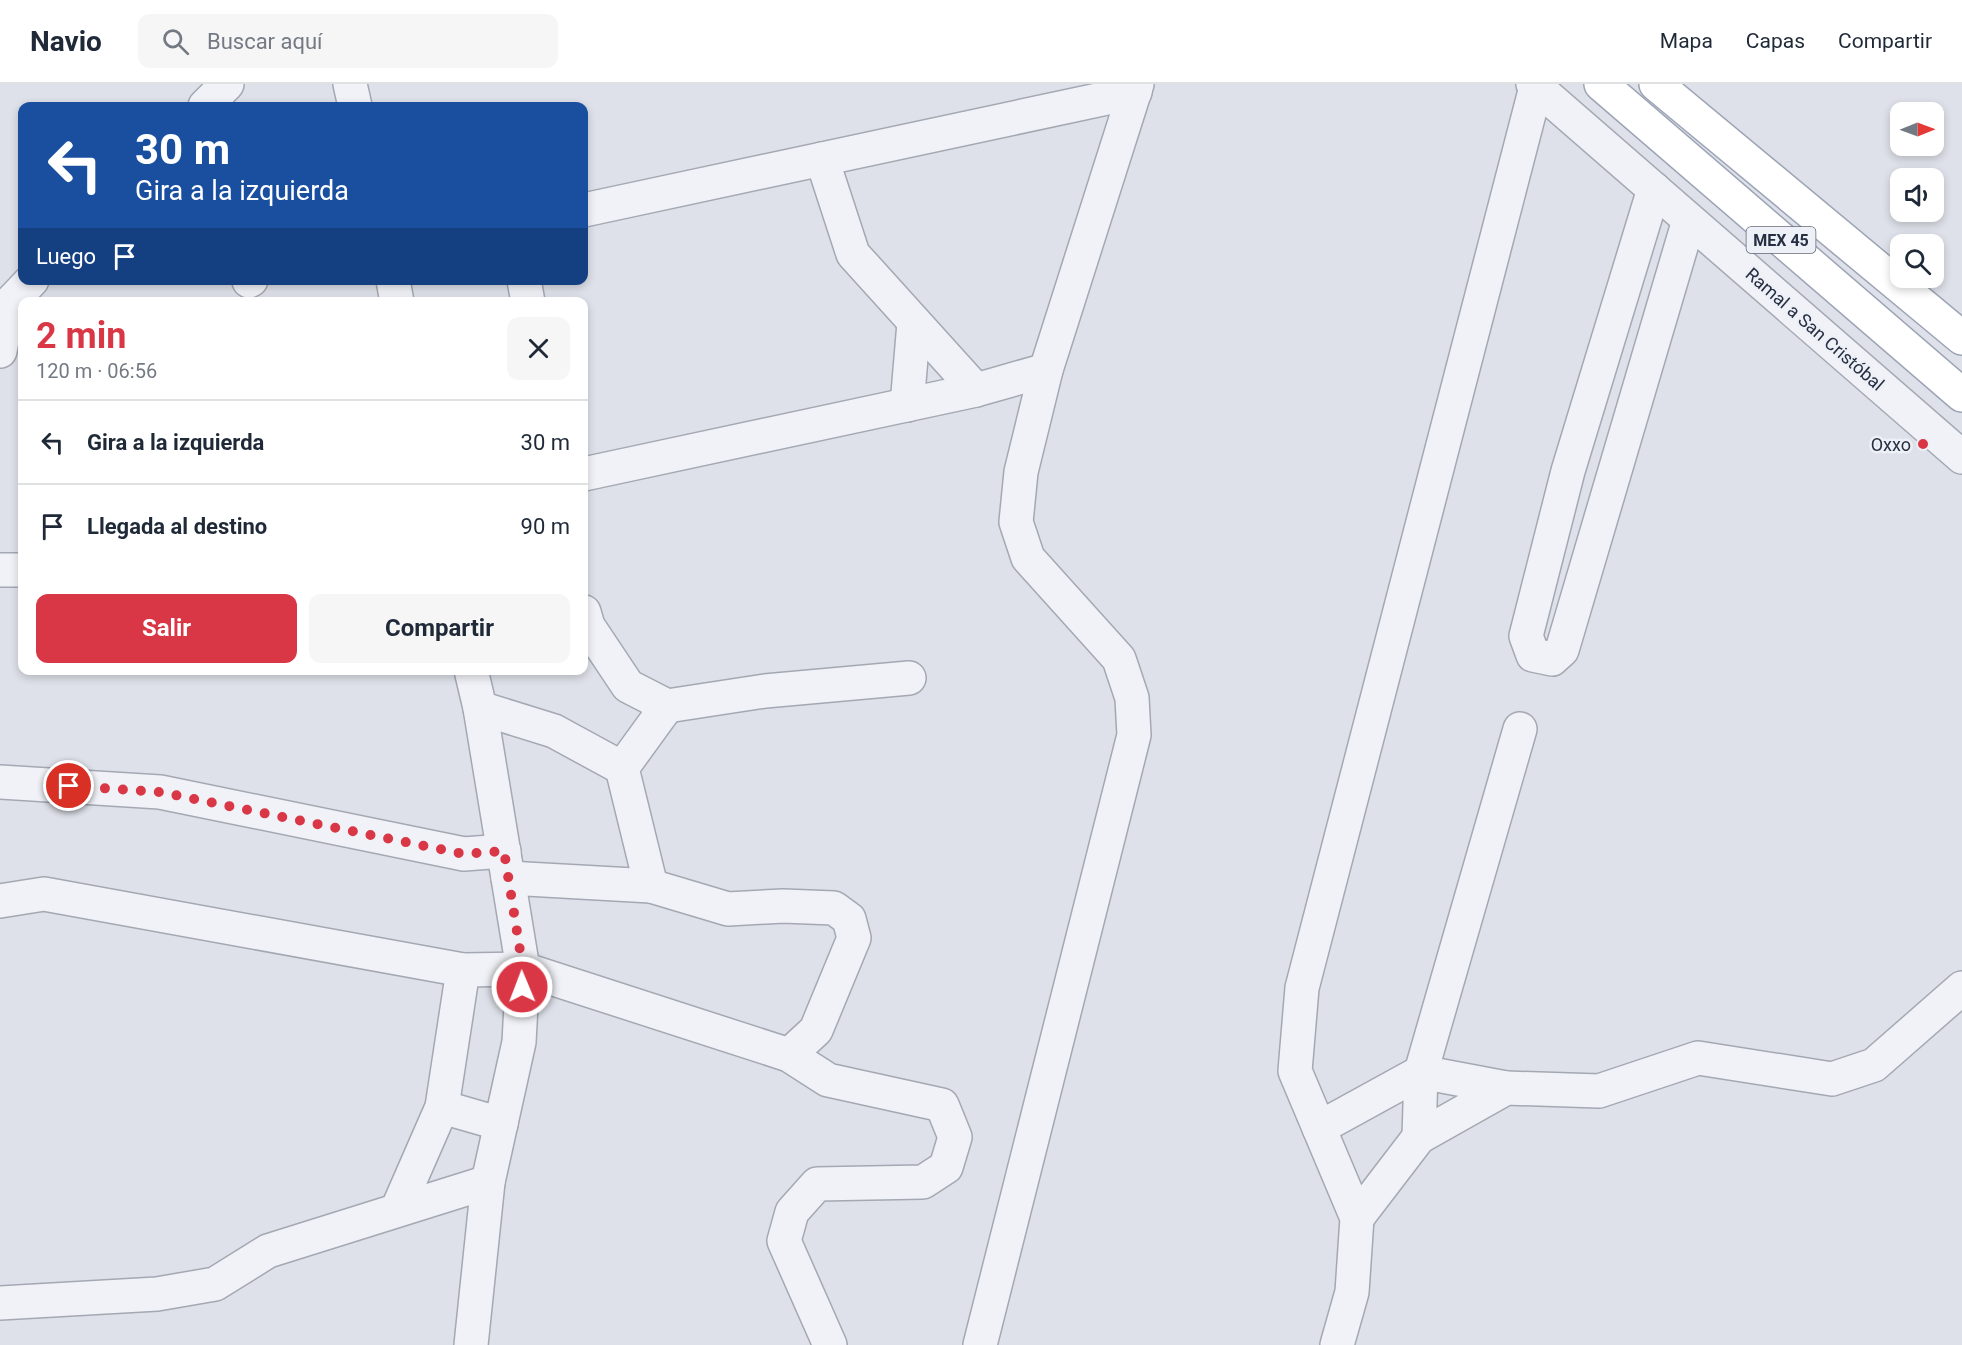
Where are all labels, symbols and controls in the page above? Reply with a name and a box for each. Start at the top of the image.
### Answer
search box [138,14,558,68]
text: Navio [30,25,102,58]
icon: search [159,25,192,58]
text: Buscar aquí [207,29,323,54]
text: Mapa [1660,29,1713,53]
text: Capas [1746,29,1805,53]
text: Compartir [1838,29,1932,53]
north arrow [1890,102,1944,156]
map controls [1890,102,1944,288]
text: 30 m [135,125,230,174]
icon: left [36,126,114,204]
button: sound [1890,168,1944,222]
text: Gira a la izquierda [135,175,349,207]
road number: MEX 45 [1746,227,1816,253]
button: search [1890,234,1944,288]
icon: arrive [108,240,141,273]
text: Luego [36,244,96,269]
street label: Ramal a San Cristóbal [1742,263,1888,395]
text: 2 min [36,315,127,357]
button: close [507,317,570,380]
text: 120 m · 06:56 [36,359,157,383]
icon: left [36,426,69,459]
text: Gira a la izquierda [87,430,264,455]
text: 30 m [521,430,570,455]
place label: Oxxo [1871,434,1911,455]
marker: Oxxo [1916,437,1930,451]
icon: arrive [36,510,69,543]
text: Llegada al destino [87,514,267,539]
text: 90 m [521,514,570,539]
button: Salir [36,594,297,663]
button: Compartir [309,594,570,663]
pin [43,760,94,811]
icon: arrive [52,769,85,802]
position arrow [490,955,554,1019]

